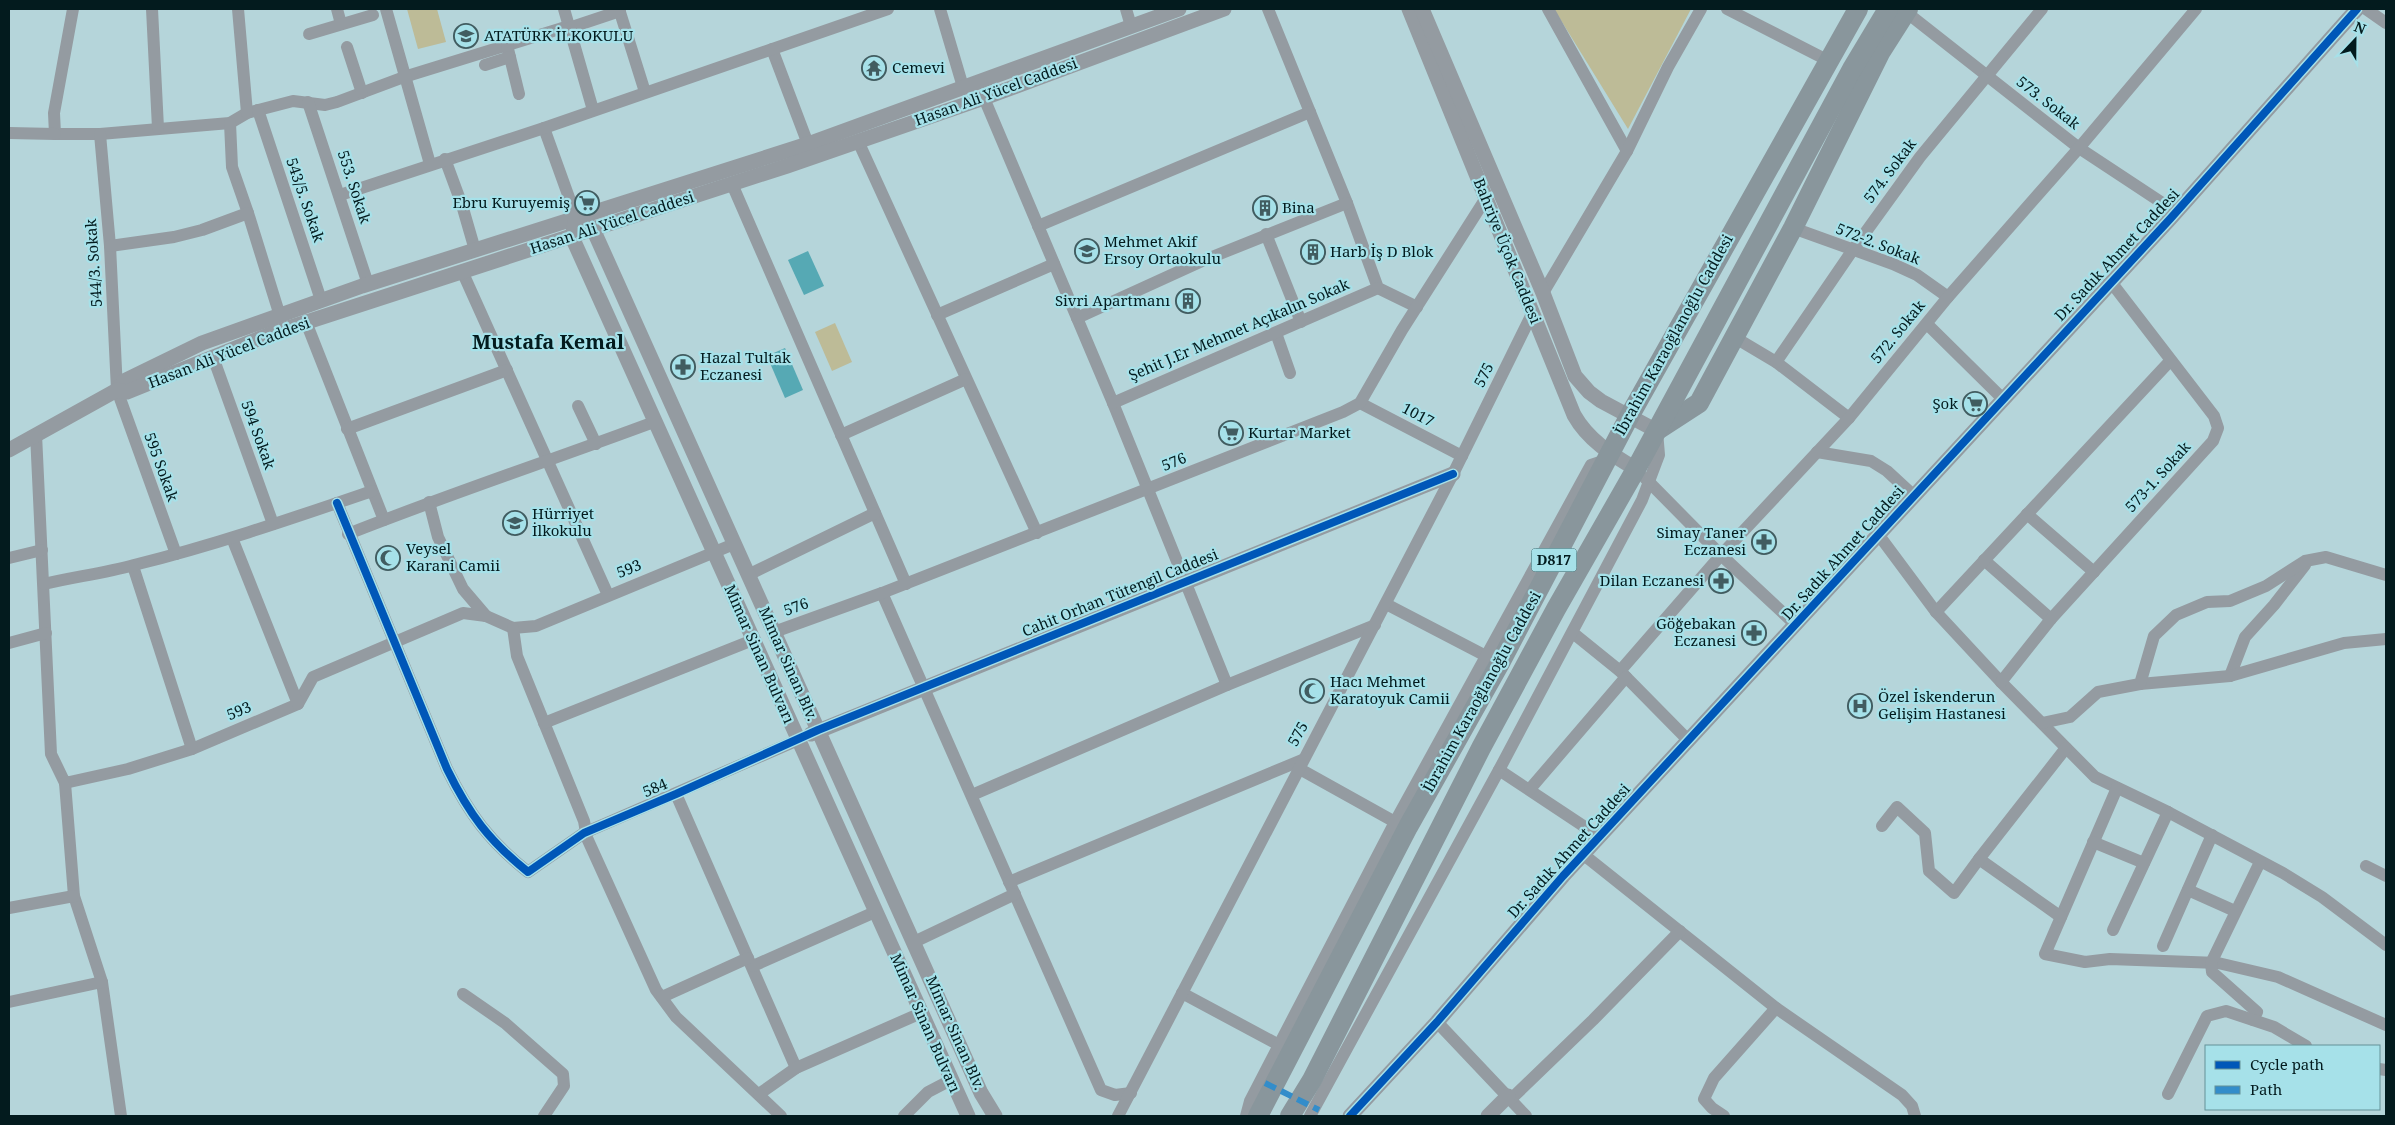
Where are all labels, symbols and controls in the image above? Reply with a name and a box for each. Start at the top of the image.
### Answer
north arrow [2330,15,2380,65]
text: N [2351,17,2369,38]
school or university icon: ATATÜRK İLKOKULU [453,23,479,49]
place label: ATATÜRK İLKOKULU [484,25,634,45]
street label: Hasan Ali Yücel Caddesi [912,52,1080,130]
temple icon: Cemevi [861,55,887,81]
place label: Cemevi [892,57,945,77]
street label: 573. Sokak [2013,71,2085,134]
street label: 574. Sokak [1858,134,1920,207]
street label: 553. Sokak [334,148,376,226]
street label: 543/5. Sokak [282,155,330,245]
street label: Bahriye Üçok Caddesi [1470,175,1546,326]
street label: Dr. Sadık Ahmet Caddesi [2050,184,2183,325]
street label: Hasan Ali Yücel Caddesi [527,186,697,258]
supermarket icon: Ebru Kuruyemiş [574,190,600,216]
place label: Ebru Kuruyemiş [452,192,570,212]
building icon: Bina [1252,195,1278,221]
place label: Bina [1282,197,1315,217]
street label: 544/3. Sokak [80,218,106,308]
street label: 572-2. Sokak [1833,218,1924,268]
street label: İbrahim Karaoğlanoğlu Caddesi [1609,230,1737,438]
place label: Mehmet Akif Ersoy Ortaokulu [1104,231,1221,268]
school or university icon: Mehmet Akif Ersoy Ortaokulu [1074,238,1100,264]
building icon: Harb İş D Blok [1300,239,1326,265]
place label: Harb İş D Blok [1330,241,1434,261]
street label: Şehit J.Er Mehmet Açıkalın Sokak [1125,273,1352,385]
building icon: Sivri Apartmanı [1175,288,1201,314]
place label: Sivri Apartmanı [1055,290,1170,310]
street label: 572. Sokak [1866,296,1929,367]
street label: Hasan Ali Yücel Caddesi [145,312,312,392]
district label: Mustafa Kemal [472,328,624,355]
place label: Hazal Tultak Eczanesi [700,347,791,384]
pharmacy icon: Hazal Tultak Eczanesi [670,354,696,380]
street label: 575 [1469,359,1498,390]
supermarket icon: Şok [1962,391,1988,417]
place label: Şok [1932,393,1958,413]
street label: 594 Sokak [237,397,281,472]
street label: 1017 [1399,397,1438,431]
supermarket icon: Kurtar Market [1218,420,1244,446]
place label: Kurtar Market [1248,422,1351,442]
street label: 595 Sokak [140,429,184,504]
street label: 573-1. Sokak [2120,437,2194,516]
street label: 576 [1158,447,1189,475]
street label: Dr. Sadık Ahmet Caddesi [1777,481,1908,624]
place label: Hürriyet İlkokulu [532,503,594,540]
school or university icon: Hürriyet İlkokulu [502,510,528,536]
place label: Simay Taner Eczanesi [1656,522,1746,559]
pharmacy icon: Simay Taner Eczanesi [1751,529,1777,555]
place label: Veysel Karani Camii [406,538,500,575]
street label: Cahit Orhan Tütengil Caddesi [1019,543,1221,641]
mosque icon: Veysel Karani Camii [375,545,401,571]
road number: D817 [1532,548,1576,572]
street label: 593 [613,554,644,582]
pharmacy icon: Dilan Eczanesi [1708,568,1734,594]
place label: Dilan Eczanesi [1600,570,1704,590]
street label: Mimar Sinan Bulvarı [720,581,800,726]
street label: İbrahim Karaoğlanoğlu Caddesi [1417,587,1545,795]
street label: 576 [780,592,811,620]
street label: Mimar Sinan Blv. [755,603,823,724]
place label: Göğebakan Eczanesi [1656,613,1736,650]
pharmacy icon: Göğebakan Eczanesi [1741,620,1767,646]
place label: Hacı Mehmet Karatoyuk Camii [1330,671,1450,708]
mosque icon: Hacı Mehmet Karatoyuk Camii [1299,678,1325,704]
place label: Özel İskenderun Gelişim Hastanesi [1878,686,2006,723]
hospital icon: Özel İskenderun Gelişim Hastanesi [1847,693,1873,719]
street label: 593 [223,696,254,724]
street label: 575 [1282,718,1312,749]
street label: 584 [639,773,671,801]
street label: Dr. Sadık Ahmet Caddesi [1503,779,1634,922]
street label: Mimar Sinan Bulvarı [886,950,966,1095]
street label: Mimar Sinan Blv. [922,972,990,1093]
legend [2205,1045,2380,1110]
text: Cycle path [2250,1054,2325,1074]
text: Path [2250,1079,2283,1099]

